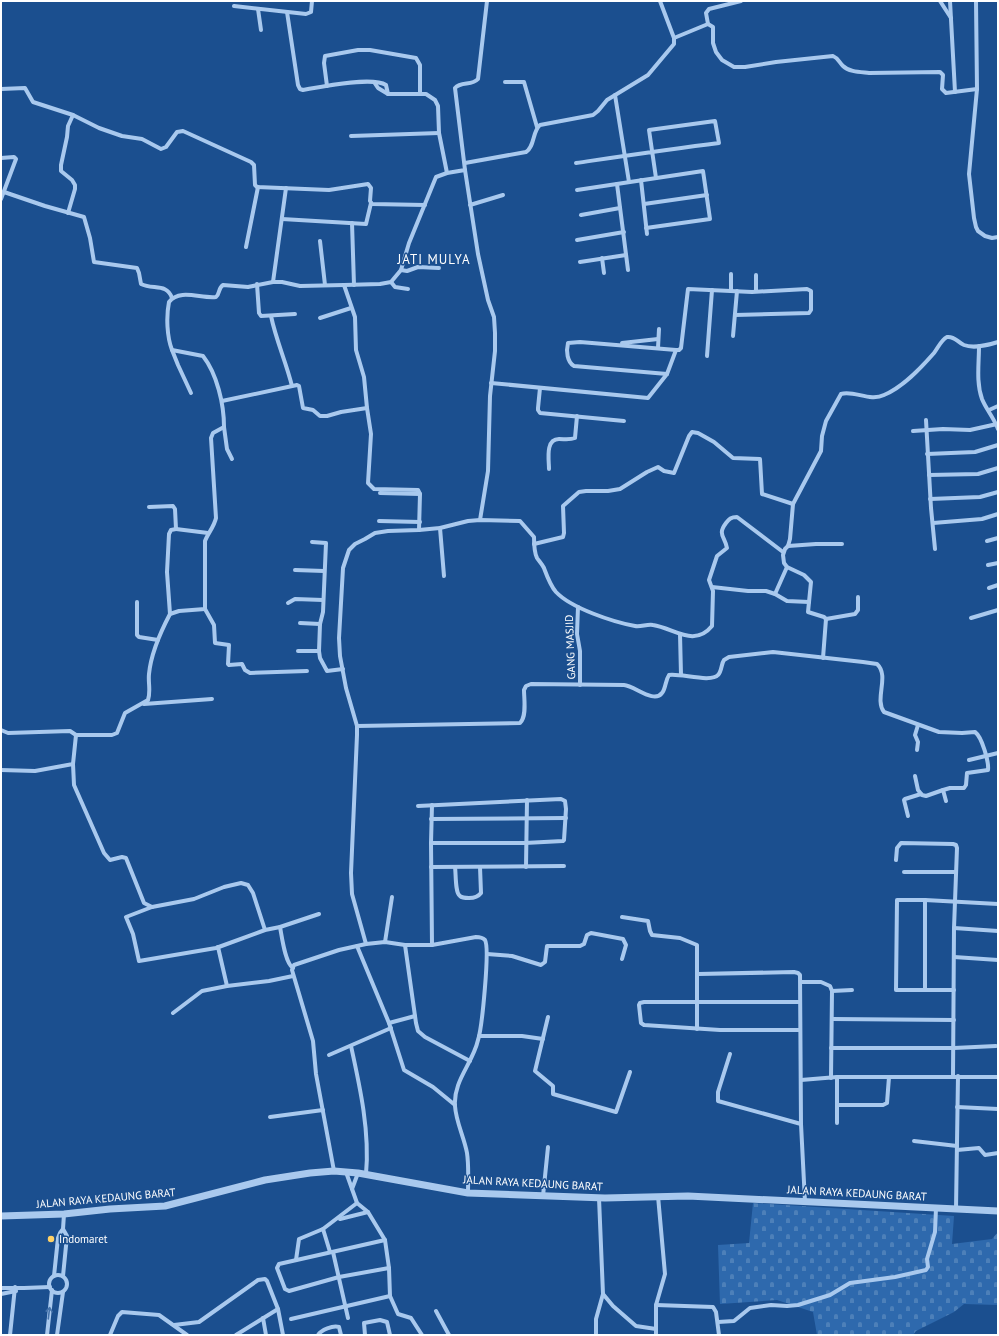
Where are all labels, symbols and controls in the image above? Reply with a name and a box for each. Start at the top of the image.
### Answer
district label: JATI MULYA [396,251,471,268]
street label: GANG MASJID [562,614,578,680]
street label: JALAN RAYA KEDAUNG BARAT [462,1172,603,1194]
street label: JALAN RAYA KEDAUNG BARAT [786,1182,927,1204]
street label: JALAN RAYA KEDAUNG BARAT [35,1185,176,1211]
place label: Indomaret [59,1232,108,1246]
marker: Indomaret [46,1234,56,1244]
one-way arrow [45,1307,53,1320]

